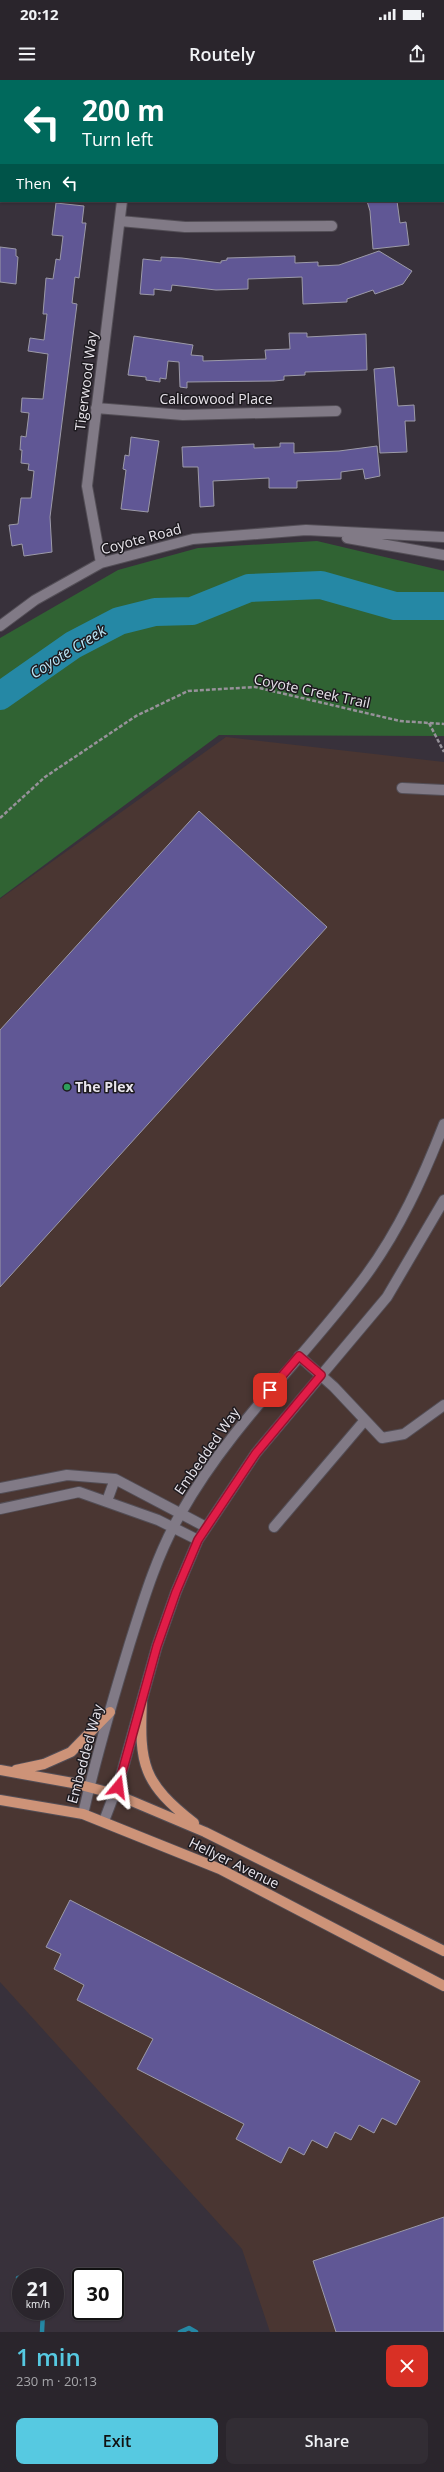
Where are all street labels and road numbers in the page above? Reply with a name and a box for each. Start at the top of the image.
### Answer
street label: Tigerwood Way [70,329,101,432]
street label: Calicowood Place [160,389,273,408]
street label: Coyote Road [99,519,183,558]
street label: Coyote Creek Trail [252,669,372,712]
street label: Embedded Way [170,1403,244,1498]
street label: Embedded Way [62,1701,107,1806]
street label: Hellyer Avenue [186,1832,283,1893]

